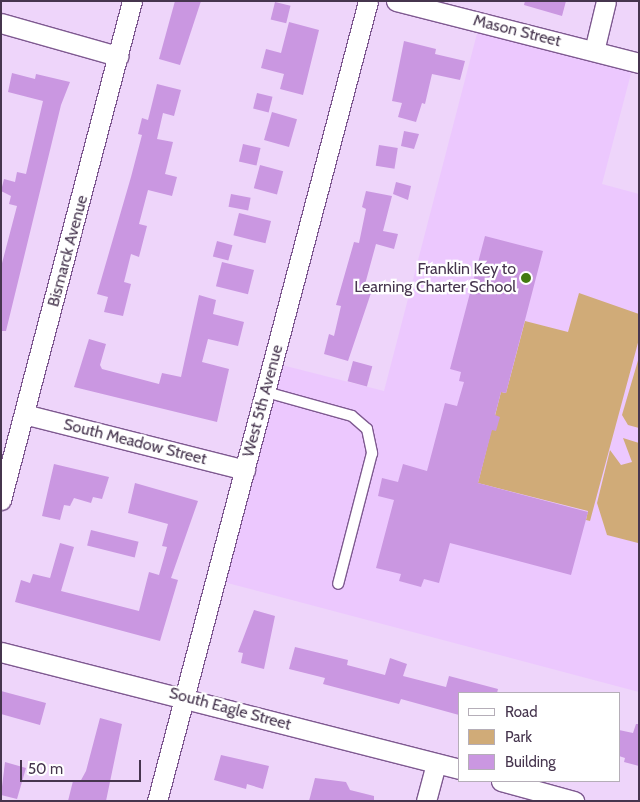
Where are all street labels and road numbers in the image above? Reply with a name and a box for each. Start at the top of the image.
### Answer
street label: Mason Street [471,11,563,51]
street label: Bismarck Avenue [44,193,92,309]
street label: West 5th Avenue [239,343,287,459]
street label: South Meadow Street [61,415,209,469]
street label: South Eagle Street [167,684,293,734]

